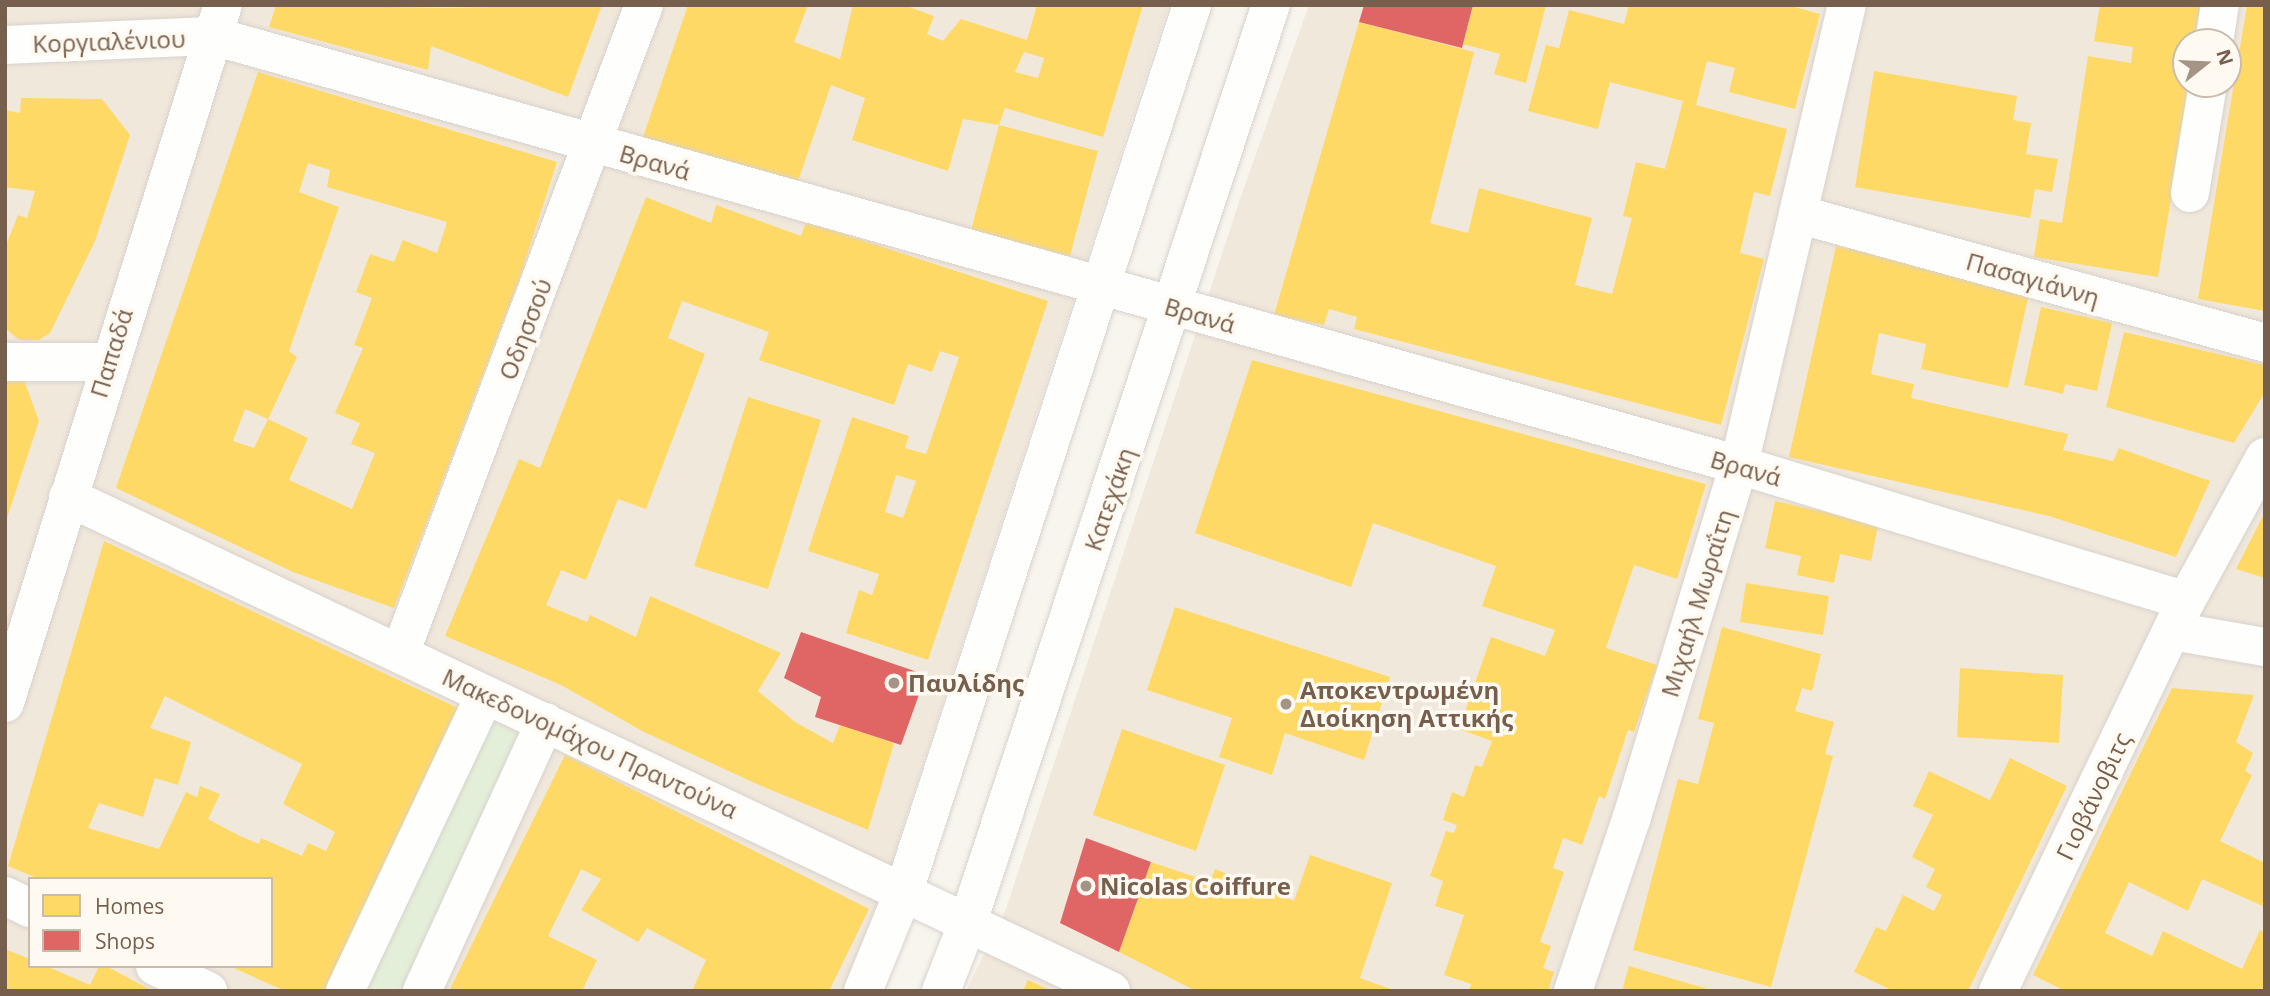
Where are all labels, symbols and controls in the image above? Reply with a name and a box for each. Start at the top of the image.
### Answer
street label: Κοργιαλένιου [32,24,186,58]
north arrow [2172,28,2242,98]
text: N [2210,46,2240,68]
street label: Βρανά [616,138,694,186]
street label: Πασαγιάννη [1963,246,2103,312]
street label: Οδησσού [493,274,557,384]
street label: Βρανά [1161,291,1239,339]
street label: Παπαδά [84,305,138,401]
street label: Κατεχάκη [1078,444,1140,554]
street label: Βρανά [1707,444,1785,492]
street label: Μιχαήλ Μωραΐτη [1655,506,1739,700]
street label: Μακεδονομάχου Πραντούνα [438,662,742,824]
place label: Παυλίδης [908,669,1024,697]
marker: Παυλίδης [886,675,902,691]
place label: Αποκεντρωμένη Διοίκηση Αττικής [1300,676,1513,732]
marker: Αποκεντρωμένη Διοίκηση Αττικής [1278,696,1294,712]
street label: Γιοβάνοβιτς [2050,728,2136,864]
place label: Nicolas Coiffure [1100,872,1291,900]
legend [28,877,273,968]
marker: Nicolas Coiffure [1078,878,1094,894]
text: Homes [95,892,164,920]
text: Shops [95,927,155,955]

